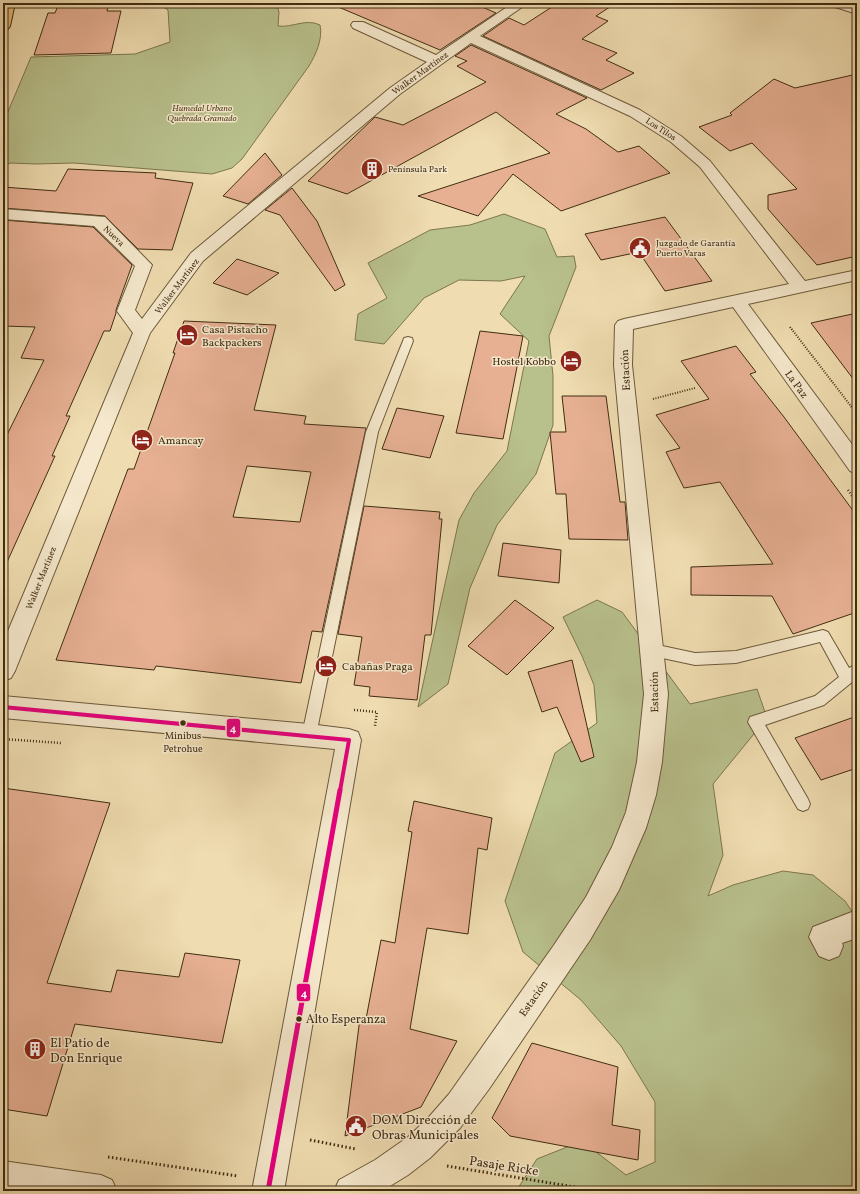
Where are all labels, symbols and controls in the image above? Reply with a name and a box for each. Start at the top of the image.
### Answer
street label: Walker Martínez [389,48,452,98]
park label: Humedal Urbano Quebrada Gramado [167,102,237,125]
street label: Los Tilos [643,115,679,144]
building icon: Península Park [359,156,385,182]
place label: Península Park [388,163,447,176]
street label: Nueva [100,223,128,250]
public building icon: Juzgado de Garantía Puerto Varas [627,235,653,261]
place label: Juzgado de Garantía Puerto Varas [656,237,736,260]
street label: Walker Martínez [152,255,203,317]
hotel icon: Casa Pistacho Backpackers [174,322,200,348]
place label: Casa Pistacho Backpackers [202,323,268,351]
hotel icon: Hostel Kobbo [558,348,584,374]
street label: Estación [618,348,635,391]
place label: Hostel Kobbo [492,355,556,370]
street label: La Paz [781,368,811,402]
hotel icon: Amancay [129,427,155,453]
place label: Amancay [158,434,204,449]
street label: Walker Martínez [23,544,60,612]
hotel icon: Cabañas Praga [313,653,339,679]
place label: Cabañas Praga [342,660,413,675]
street label: Estación [648,671,663,713]
marker: Minibus Petrohue [178,718,188,728]
line badge: 4 [226,718,241,738]
text: 4 [230,722,237,737]
place label: Minibus Petrohue [163,729,203,756]
street label: Estación [516,977,552,1020]
line badge: 4 [296,983,311,1002]
text: 4 [301,987,308,1002]
place label: Alto Esperanza [306,1012,386,1028]
marker: Alto Esperanza [294,1014,304,1024]
place label: El Patio de Don Enrique [50,1035,122,1068]
building icon: El Patio de Don Enrique [22,1036,48,1062]
place label: DOM Dirección de Obras Municipales [372,1112,479,1145]
public building icon: DOM Dirección de Obras Municipales [343,1113,369,1139]
street label: Pasaje Ricke [468,1153,540,1181]

